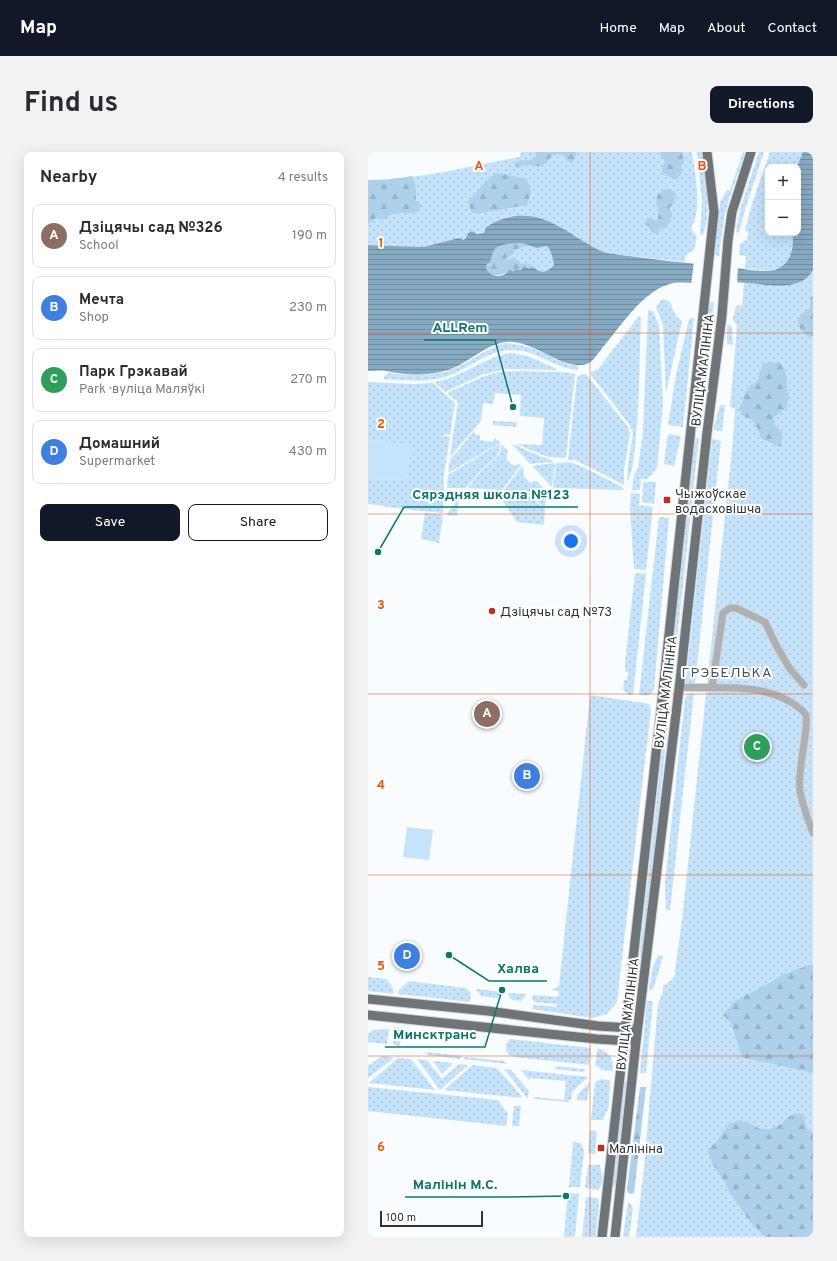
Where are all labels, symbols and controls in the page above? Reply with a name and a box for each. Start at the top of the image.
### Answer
text: Map [20,16,57,40]
text: Home [600,20,637,37]
text: Map [659,20,685,37]
text: About [707,20,746,37]
text: Contact [768,20,817,37]
text: Find us [24,86,118,122]
button: Directions [710,86,813,123]
text: A [474,159,484,175]
text: B [698,159,707,175]
map controls [765,164,801,236]
button: + [765,164,801,200]
text: Nearby [40,167,97,189]
text: 4 results [278,170,328,186]
button: − [765,200,801,236]
text: Дзіцячы сад №326 [79,219,223,238]
text: A [49,228,59,244]
text: 190 m [292,228,327,244]
text: 1 [378,236,384,252]
text: School [79,238,119,254]
text: Мечта [79,291,124,310]
text: B [50,300,58,316]
text: 230 m [289,300,327,316]
text: Shop [79,310,109,326]
street label: ВУЛІЦА МАЛІНІНА [689,313,719,427]
callout: ALLRem [424,314,495,340]
text: ALLRem [432,320,488,337]
text: Парк Грэкавай [79,363,188,382]
text: C [50,372,58,388]
text: 270 m [290,372,327,388]
text: Park · вуліца Маляўкі [79,382,205,398]
text: 2 [377,417,385,433]
text: Домашний [79,435,160,454]
text: D [49,444,59,460]
text: 430 m [289,444,327,460]
text: Supermarket [79,454,155,470]
callout: Сярэдняя школа №123 [404,481,578,507]
text: Сярэдняя школа №123 [412,487,570,504]
place label: Чыжоўскае водасховішча [675,487,761,518]
marker: Чыжоўскае водасховішча [662,495,672,505]
button: Save [40,504,180,541]
button: Share [188,504,328,541]
your location [561,531,581,551]
text: 3 [377,598,385,614]
place label: Дзіцячы сад №73 [500,605,612,621]
marker: Дзіцячы сад №73 [487,606,497,616]
street label: ВУЛІЦА МАЛІНІНА [652,635,682,749]
district label: ГРЭБЕЛЬКА [682,665,772,682]
pin: A [474,699,500,729]
pin: C [744,732,770,762]
pin: B [514,761,540,791]
text: 4 [377,778,385,794]
pin: D [394,941,420,971]
callout: Халва [489,955,547,981]
street label: ВУЛІЦА МАЛІНІНА [614,957,644,1071]
text: 5 [377,959,385,975]
text: Халва [497,961,539,978]
callout: Минсктранс [385,1021,485,1047]
text: Минсктранс [393,1027,477,1044]
text: 6 [377,1140,385,1156]
place label: Малініна [609,1142,663,1158]
marker: Малініна [596,1143,606,1153]
callout: Малінін М.С. [405,1171,505,1197]
text: Малінін М.С. [413,1177,497,1194]
scale bar [380,1209,483,1228]
text: 100 m [386,1211,416,1225]

